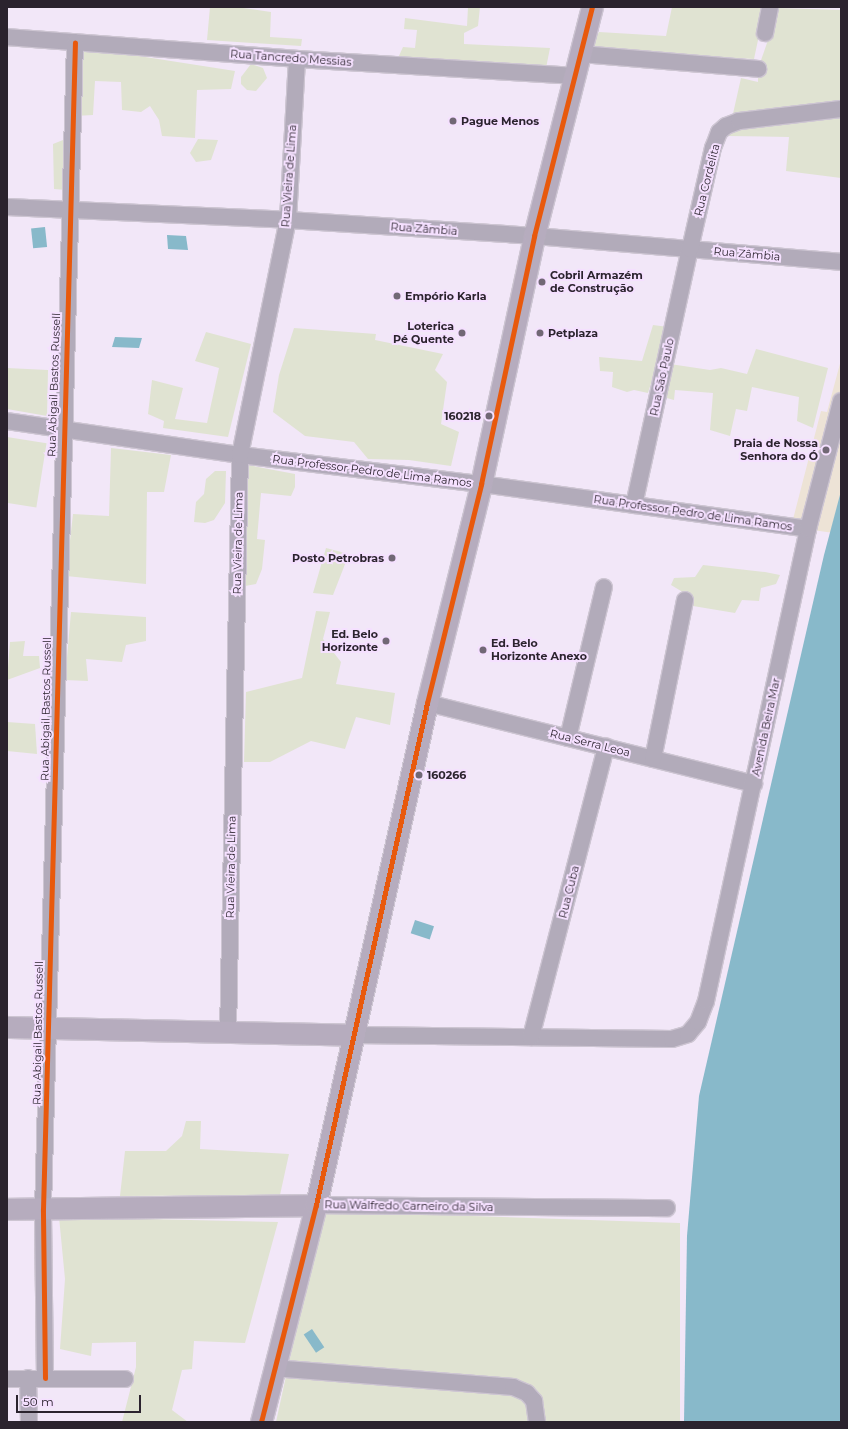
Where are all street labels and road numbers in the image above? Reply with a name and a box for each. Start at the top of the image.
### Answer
street label: Rua Tancredo Messias [230,47,352,69]
street label: Rua Vieira de Lima [279,124,299,228]
street label: Rua Cordelita [692,142,722,218]
street label: Rua Zâmbia [390,220,458,238]
street label: Rua Zâmbia [713,245,781,263]
street label: Rua Abigail Bastos Russell [45,313,63,457]
street label: Rua São Paulo [647,337,677,417]
street label: Rua Professor Pedro de Lima Ramos [272,452,472,490]
street label: Rua Vieira de Lima [231,492,245,594]
street label: Rua Professor Pedro de Lima Ramos [593,493,793,533]
street label: Rua Abigail Bastos Russell [38,637,54,781]
street label: Avenida Beira Mar [749,677,783,777]
street label: Rua Serra Leoa [549,727,631,759]
street label: Rua Vieira de Lima [224,816,238,918]
street label: Rua Cuba [556,864,582,920]
street label: Rua Abigail Bastos Russell [30,961,46,1105]
street label: Rua Walfredo Carneiro da Silva [324,1198,494,1214]

